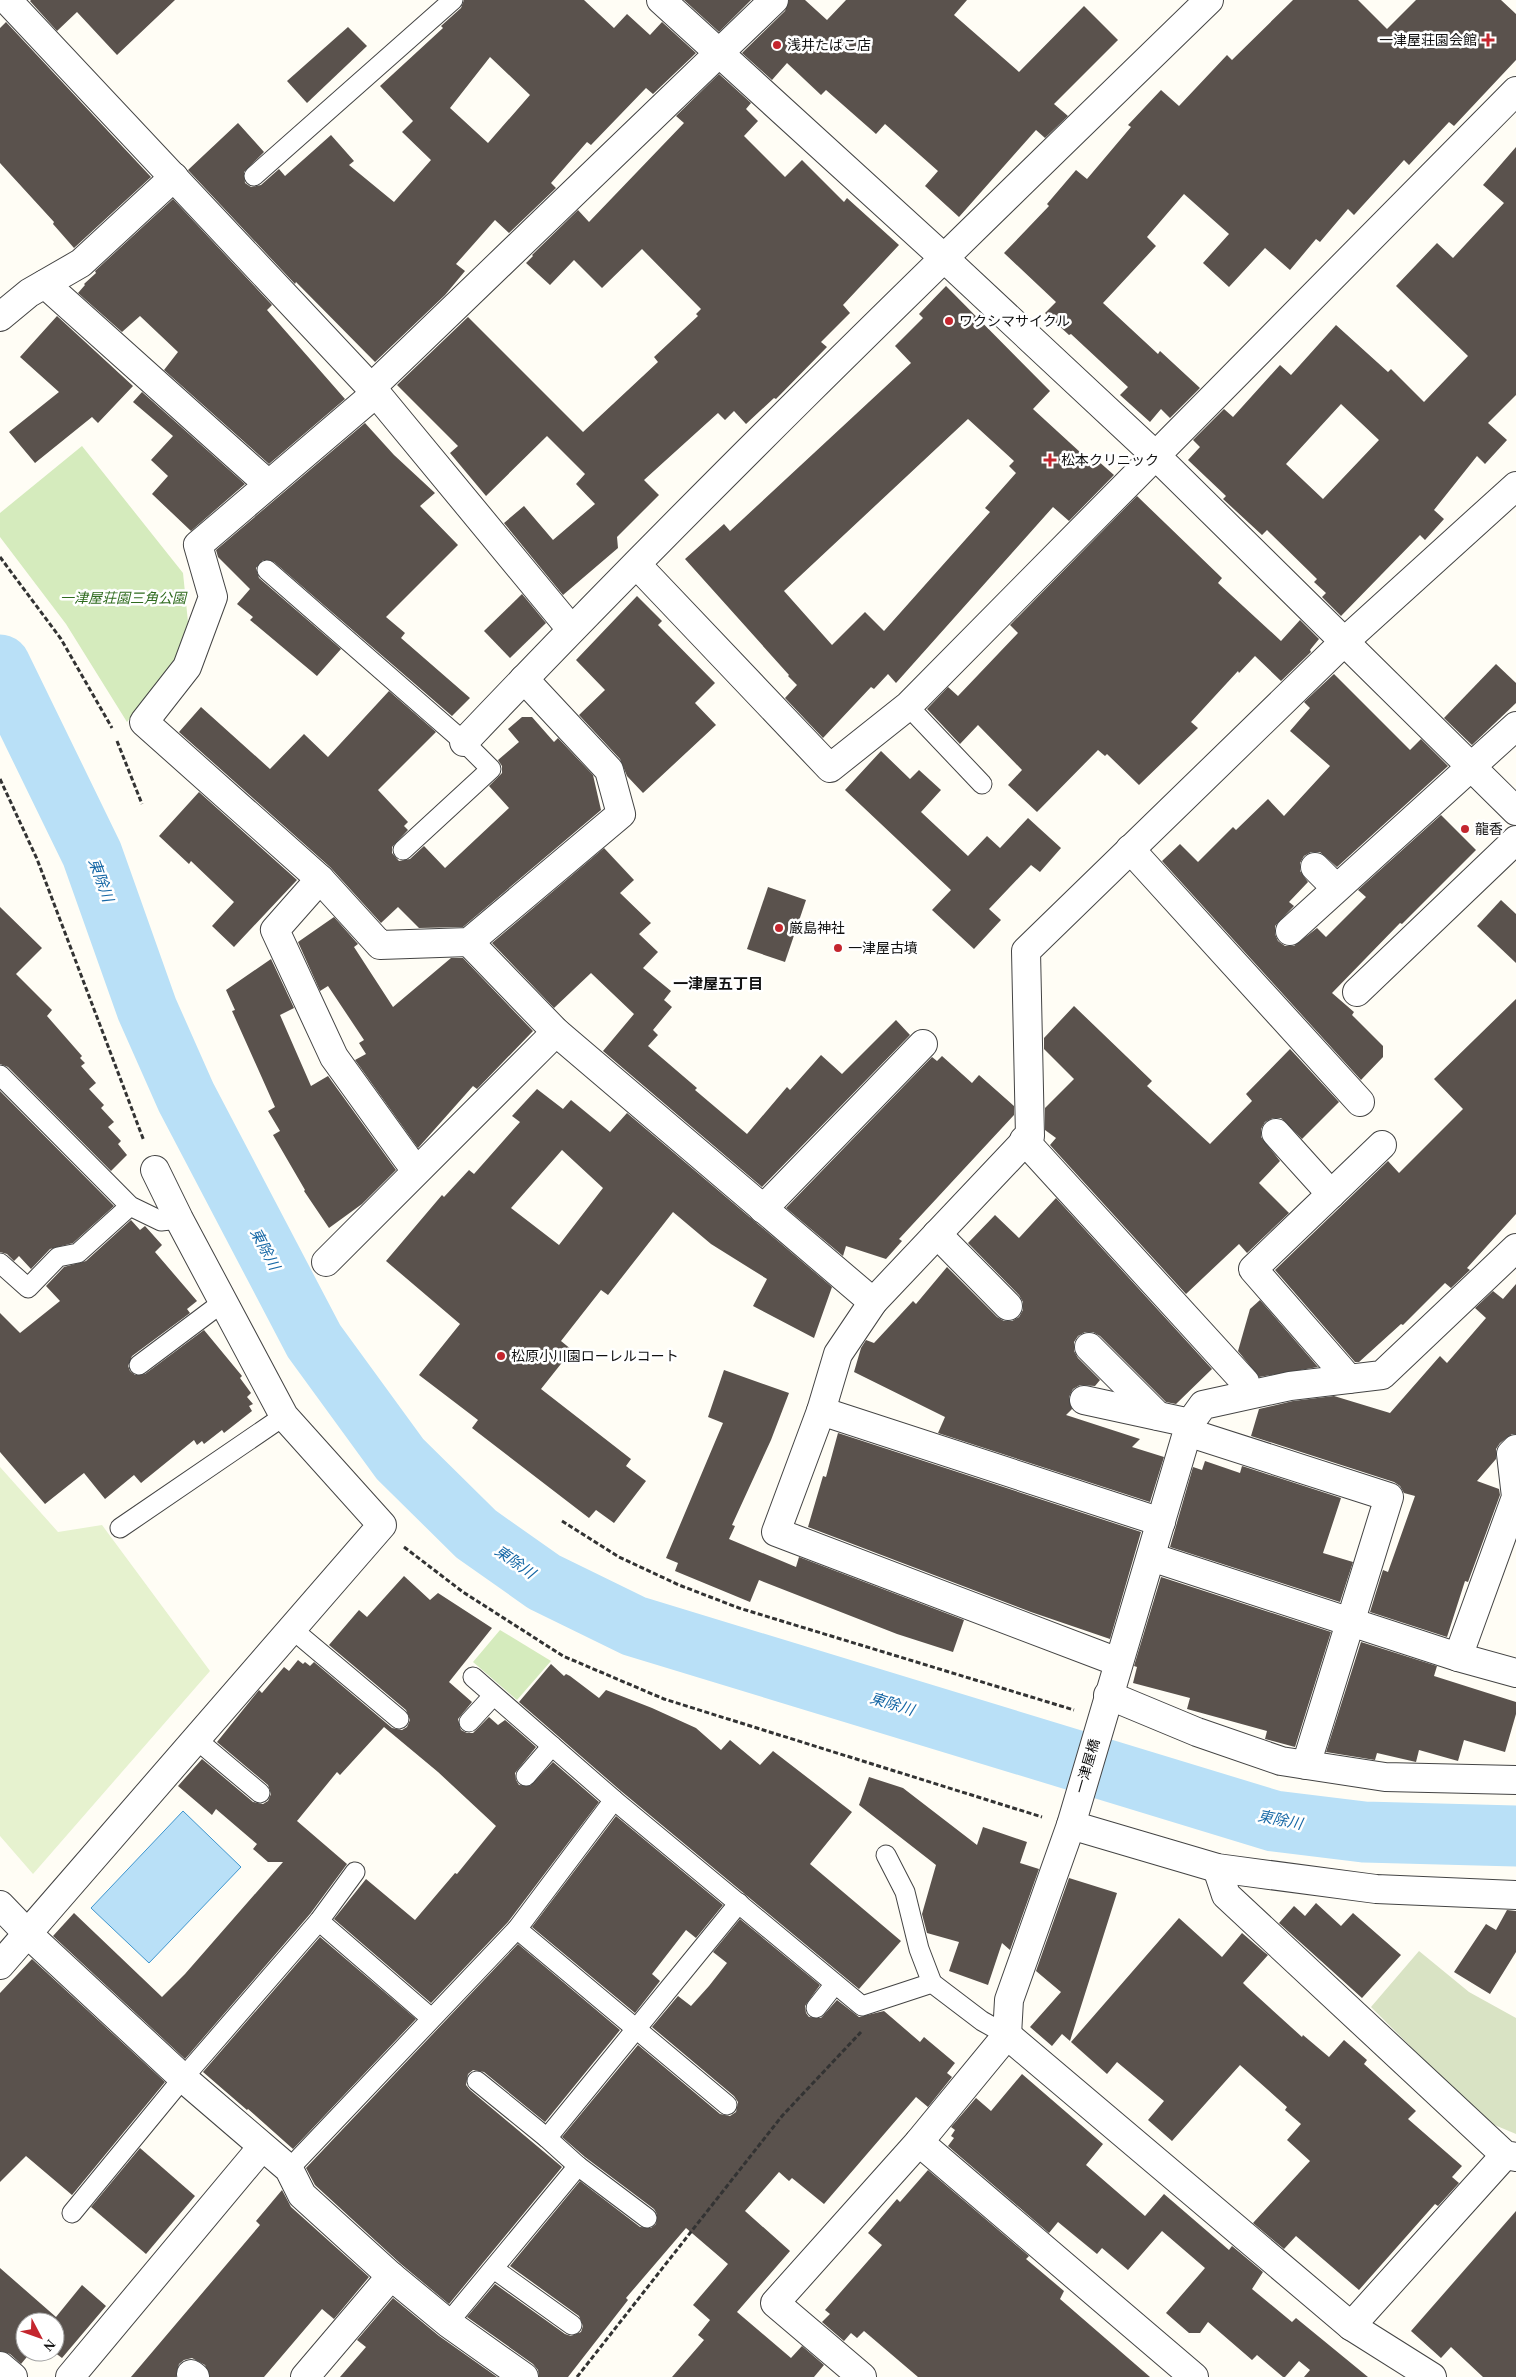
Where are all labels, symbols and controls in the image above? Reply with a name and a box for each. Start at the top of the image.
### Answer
place label: 一津屋荘園会館 [1379,33,1477,48]
marker: 一津屋荘園会館 [1481,33,1495,47]
place label: 浅井たばこ店 [787,37,871,53]
marker: 浅井たばこ店 [771,39,783,51]
place label: ワクシマサイクル [959,314,1070,329]
marker: ワクシマサイクル [943,315,955,327]
marker: 松本クリニック [1043,453,1057,467]
place label: 松本クリニック [1061,453,1159,468]
park label: 一津屋荘園三角公園 [60,591,188,606]
place label: 龍香 [1475,822,1503,837]
marker: 龍香 [1459,823,1471,835]
water label: 東除川 [86,856,117,906]
place label: 厳島神社 [789,921,845,936]
marker: 厳島神社 [773,922,785,934]
place label: 一津屋古墳 [848,941,918,956]
marker: 一津屋古墳 [832,942,844,954]
district label: 一津屋五丁目 [673,976,763,992]
water label: 東除川 [247,1225,284,1274]
place label: 松原小川園ローレルコート [511,1349,679,1364]
marker: 松原小川園ローレルコート [495,1350,507,1362]
water label: 東除川 [492,1543,540,1583]
water label: 東除川 [868,1690,918,1719]
street label: 一津屋橋 [1073,1737,1102,1795]
water label: 東除川 [1256,1808,1306,1833]
north arrow [15,2312,65,2362]
text: N [40,2336,58,2354]

